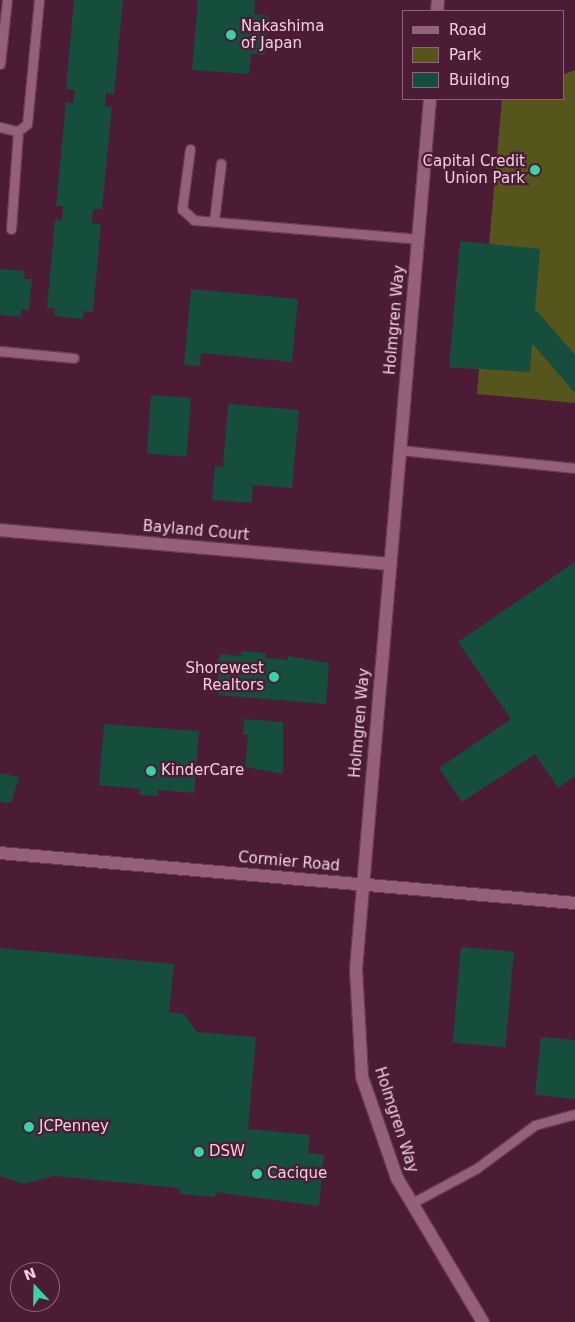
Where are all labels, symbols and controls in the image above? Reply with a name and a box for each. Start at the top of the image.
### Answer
legend [402,10,565,100]
place label: Nakashima of Japan [241,17,324,52]
text: Road [449,21,487,39]
marker: Nakashima of Japan [225,29,237,41]
text: Park [449,46,481,64]
text: Building [449,71,510,89]
place label: Capital Credit Union Park [423,152,525,187]
marker: Capital Credit Union Park [529,164,541,176]
street label: Holmgren Way [381,264,409,376]
street label: Bayland Court [142,517,250,545]
place label: Shorewest Realtors [186,659,264,694]
street label: Holmgren Way [346,667,374,779]
marker: Shorewest Realtors [268,671,280,683]
place label: KinderCare [161,762,244,780]
marker: KinderCare [145,765,157,777]
street label: Cormier Road [237,849,341,875]
street label: Holmgren Way [370,1065,422,1175]
place label: JCPenney [39,1118,109,1136]
marker: JCPenney [23,1121,35,1133]
place label: DSW [209,1143,245,1161]
marker: DSW [193,1146,205,1158]
place label: Cacique [267,1165,327,1183]
marker: Cacique [251,1168,263,1180]
north arrow [10,1262,60,1312]
text: N [22,1264,38,1283]

